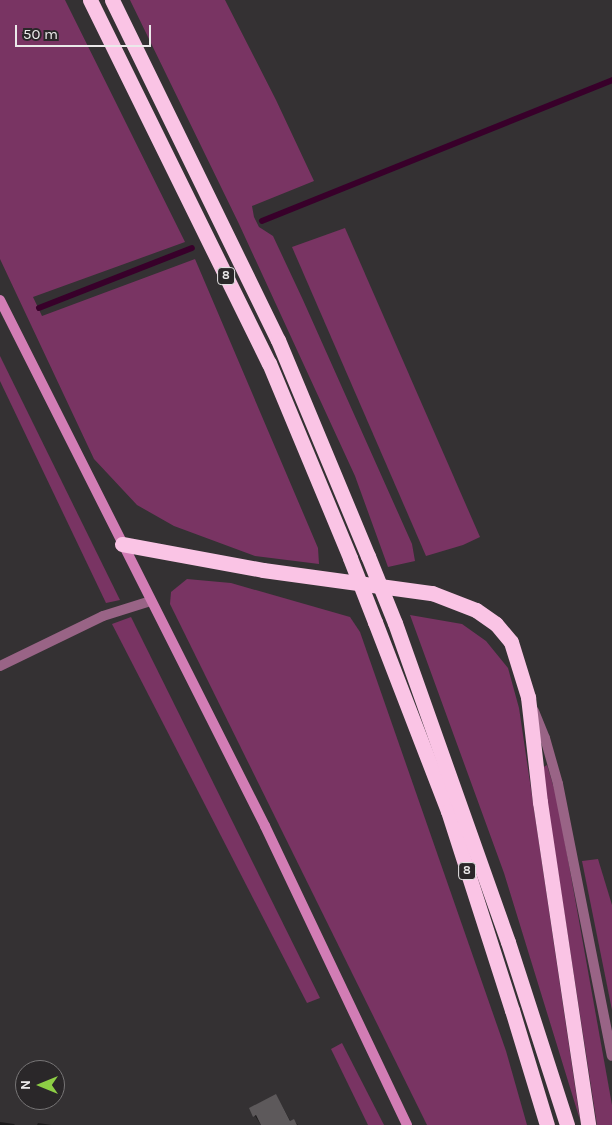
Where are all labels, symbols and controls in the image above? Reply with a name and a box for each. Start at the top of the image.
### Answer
scale bar [18,15,154,47]
text: 50 m [23,25,58,43]
road number: 8 [216,266,236,286]
road number: 8 [457,861,477,880]
north arrow [15,1060,65,1110]
text: N [17,1080,34,1090]

